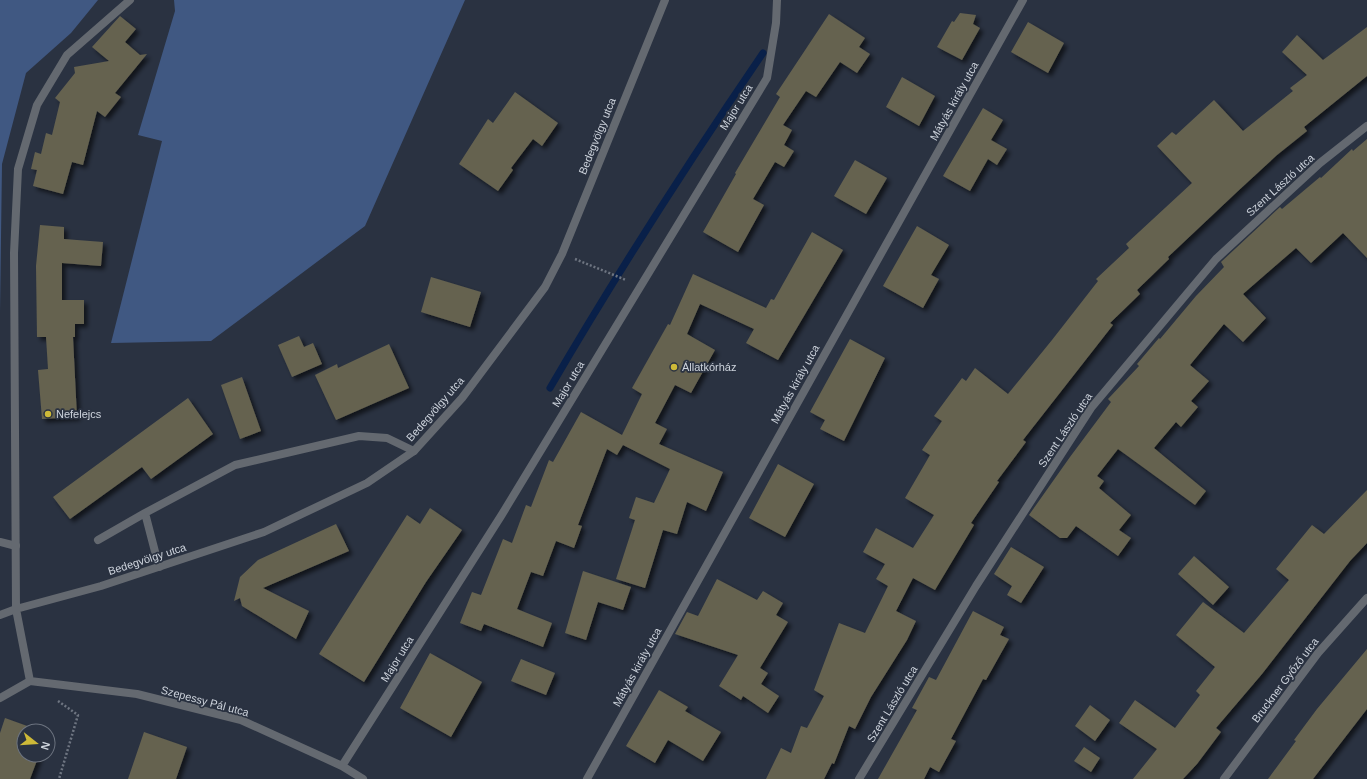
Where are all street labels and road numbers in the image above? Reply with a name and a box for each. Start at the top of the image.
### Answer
street label: Mátyás király utca [927,59,981,142]
street label: Major utca [717,81,755,132]
street label: Bedegvölgy utca [576,95,618,176]
street label: Szent László utca [1244,151,1317,219]
street label: Mátyás király utca [768,342,822,425]
street label: Major utca [550,358,587,409]
street label: Bedegvölgy utca [404,374,467,444]
street label: Szent László utca [1036,390,1095,469]
street label: Bedegvölgy utca [106,540,188,577]
street label: Mátyás király utca [610,625,664,708]
street label: Major utca [378,633,416,684]
street label: Bruckner Győző utca [1249,635,1321,725]
street label: Szent László utca [864,663,920,744]
street label: Szepessy Pál utca [160,683,251,719]

